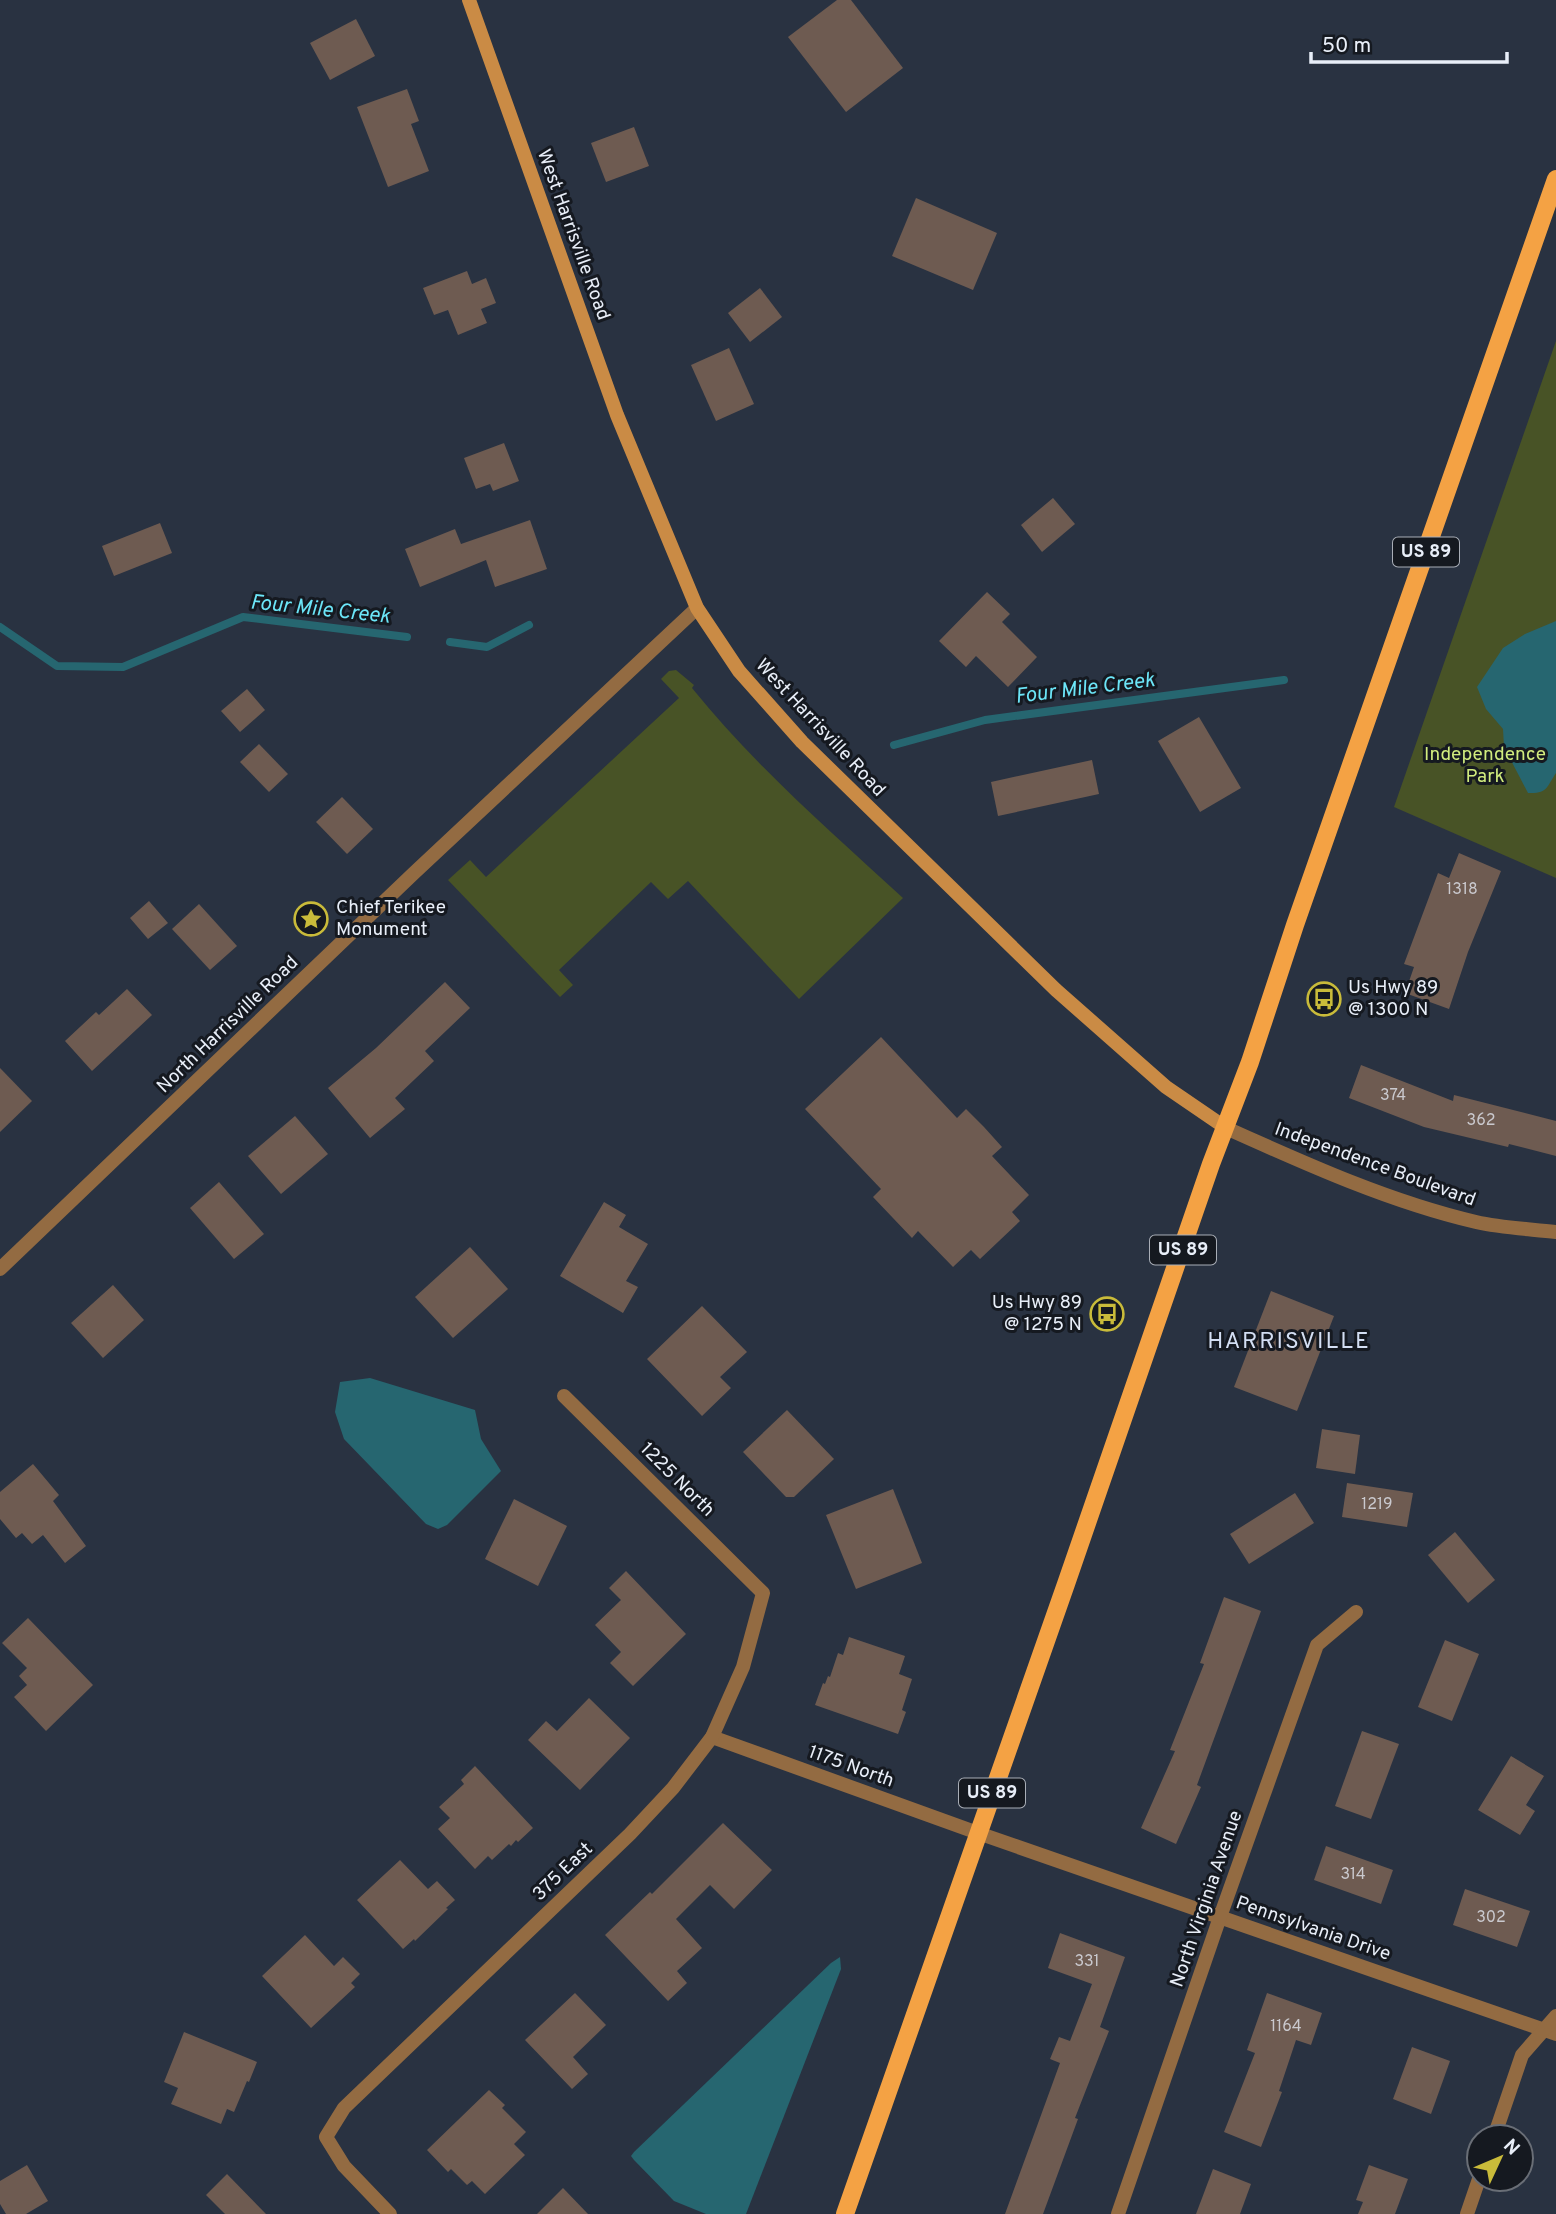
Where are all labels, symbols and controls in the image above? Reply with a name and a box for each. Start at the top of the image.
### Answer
scale bar [1311,21,1507,65]
text: 50 m [1322,33,1371,60]
street label: West Harrisville Road [531,146,615,324]
road number: US 89 [1393,538,1459,566]
water label: Four Mile Creek [249,589,392,631]
street label: West Harrisville Road [750,654,890,802]
water label: Four Mile Creek [1014,667,1157,711]
park label: Independence Park [1424,743,1546,789]
house number: 1318 [1446,880,1478,900]
place label: Chief Terikee Monument [336,896,446,942]
place icon: Chief Terikee Monument [292,900,330,938]
street label: North Harrisville Road [152,951,304,1099]
place label: Us Hwy 89 @ 1300 N [1348,976,1438,1022]
bus stop icon: Us Hwy 89 @ 1300 N [1305,980,1343,1018]
house number: 374 [1380,1086,1406,1106]
house number: 362 [1467,1111,1495,1131]
street label: Independence Boulevard [1271,1117,1479,1213]
road number: US 89 [1150,1236,1216,1265]
place label: Us Hwy 89 @ 1275 N [992,1291,1082,1337]
bus stop icon: Us Hwy 89 @ 1275 N [1088,1295,1126,1333]
district label: HARRISVILLE [1207,1328,1371,1357]
street label: 1225 North [635,1438,719,1522]
house number: 1219 [1361,1495,1393,1515]
street label: 1175 North [805,1740,897,1794]
road number: US 89 [959,1778,1025,1808]
street label: North Virginia Avenue [1165,1807,1249,1991]
street label: 375 East [528,1837,598,1907]
house number: 314 [1340,1865,1366,1885]
street label: Pennsylvania Drive [1232,1891,1394,1967]
house number: 302 [1476,1908,1506,1928]
house number: 331 [1074,1952,1100,1972]
house number: 1164 [1270,2017,1302,2037]
north arrow [1465,2123,1535,2193]
text: N [1497,2134,1524,2161]

